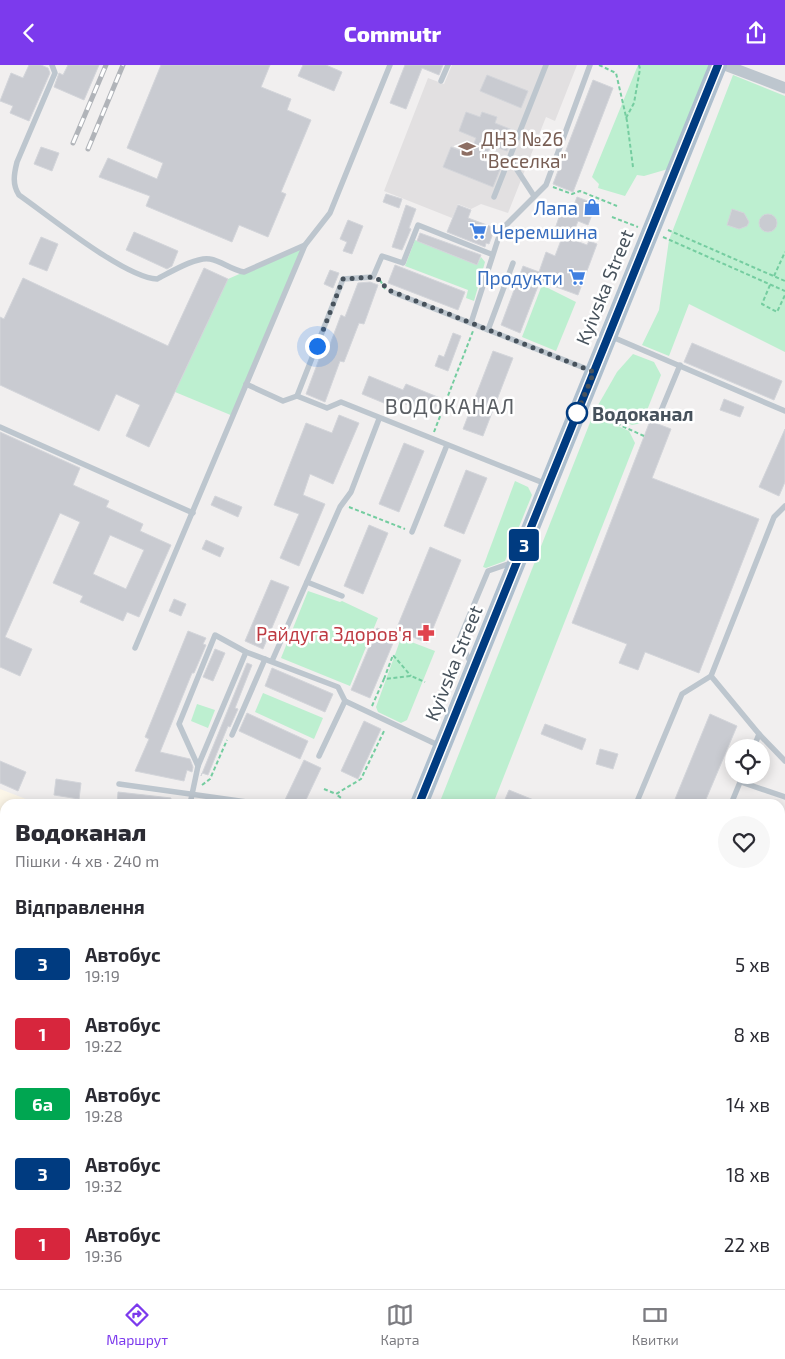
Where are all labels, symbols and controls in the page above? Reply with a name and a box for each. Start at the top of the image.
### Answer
icon: back [15,19,43,47]
icon: share [742,19,770,47]
text: Commutr [344,20,441,46]
place label: ДНЗ №26 "Веселка" [481,127,567,172]
school or university icon: ДНЗ №26 "Веселка" [457,139,477,159]
place label: Лапа [534,196,578,219]
shop icon: Лапа [582,197,602,217]
place label: Черемшина [492,220,598,243]
supermarket icon: Черемшина [468,221,488,241]
street label: Kyivska Street [570,226,638,348]
place label: Продукти [477,266,563,290]
supermarket icon: Продукти [567,267,587,287]
your location [305,334,330,359]
district label: ВОДОКАНАЛ [385,393,515,418]
marker: Водоканал [566,402,588,424]
place label: Водоканал [592,402,694,425]
line badge: 3 [508,529,540,561]
text: 3 [519,534,529,556]
street label: Kyivska Street [419,602,487,724]
place label: Райдуга Здоров'я [256,622,412,646]
pharmacy icon: Райдуга Здоров'я [416,623,436,643]
map controls [725,739,770,784]
button: locate [725,739,770,784]
button: heart [718,816,770,868]
text: Водоканал [15,817,146,846]
text: Пішки · 4 хв · 240 m [15,851,159,870]
text: Відправлення [15,895,145,918]
text: Автобус [85,943,161,966]
text: 3 [37,953,48,975]
text: 5 хв [735,953,770,976]
text: 19:19 [85,966,120,985]
text: Автобус [85,1013,161,1036]
text: 1 [39,1023,46,1045]
text: 8 хв [734,1023,770,1046]
text: 19:22 [85,1036,122,1055]
text: Автобус [85,1083,161,1106]
text: 6а [32,1093,53,1115]
text: 14 хв [726,1093,770,1116]
text: 19:28 [85,1106,123,1125]
text: Автобус [85,1153,161,1176]
text: 3 [37,1163,48,1185]
text: 18 хв [726,1163,770,1186]
text: 19:32 [85,1176,122,1195]
text: Автобус [85,1223,161,1246]
text: 1 [39,1233,46,1255]
text: 22 хв [724,1233,770,1256]
text: 19:36 [85,1246,122,1265]
tab: Маршрут [106,1301,168,1348]
tab: Карта [380,1301,419,1348]
tab: Квитки [632,1301,679,1348]

